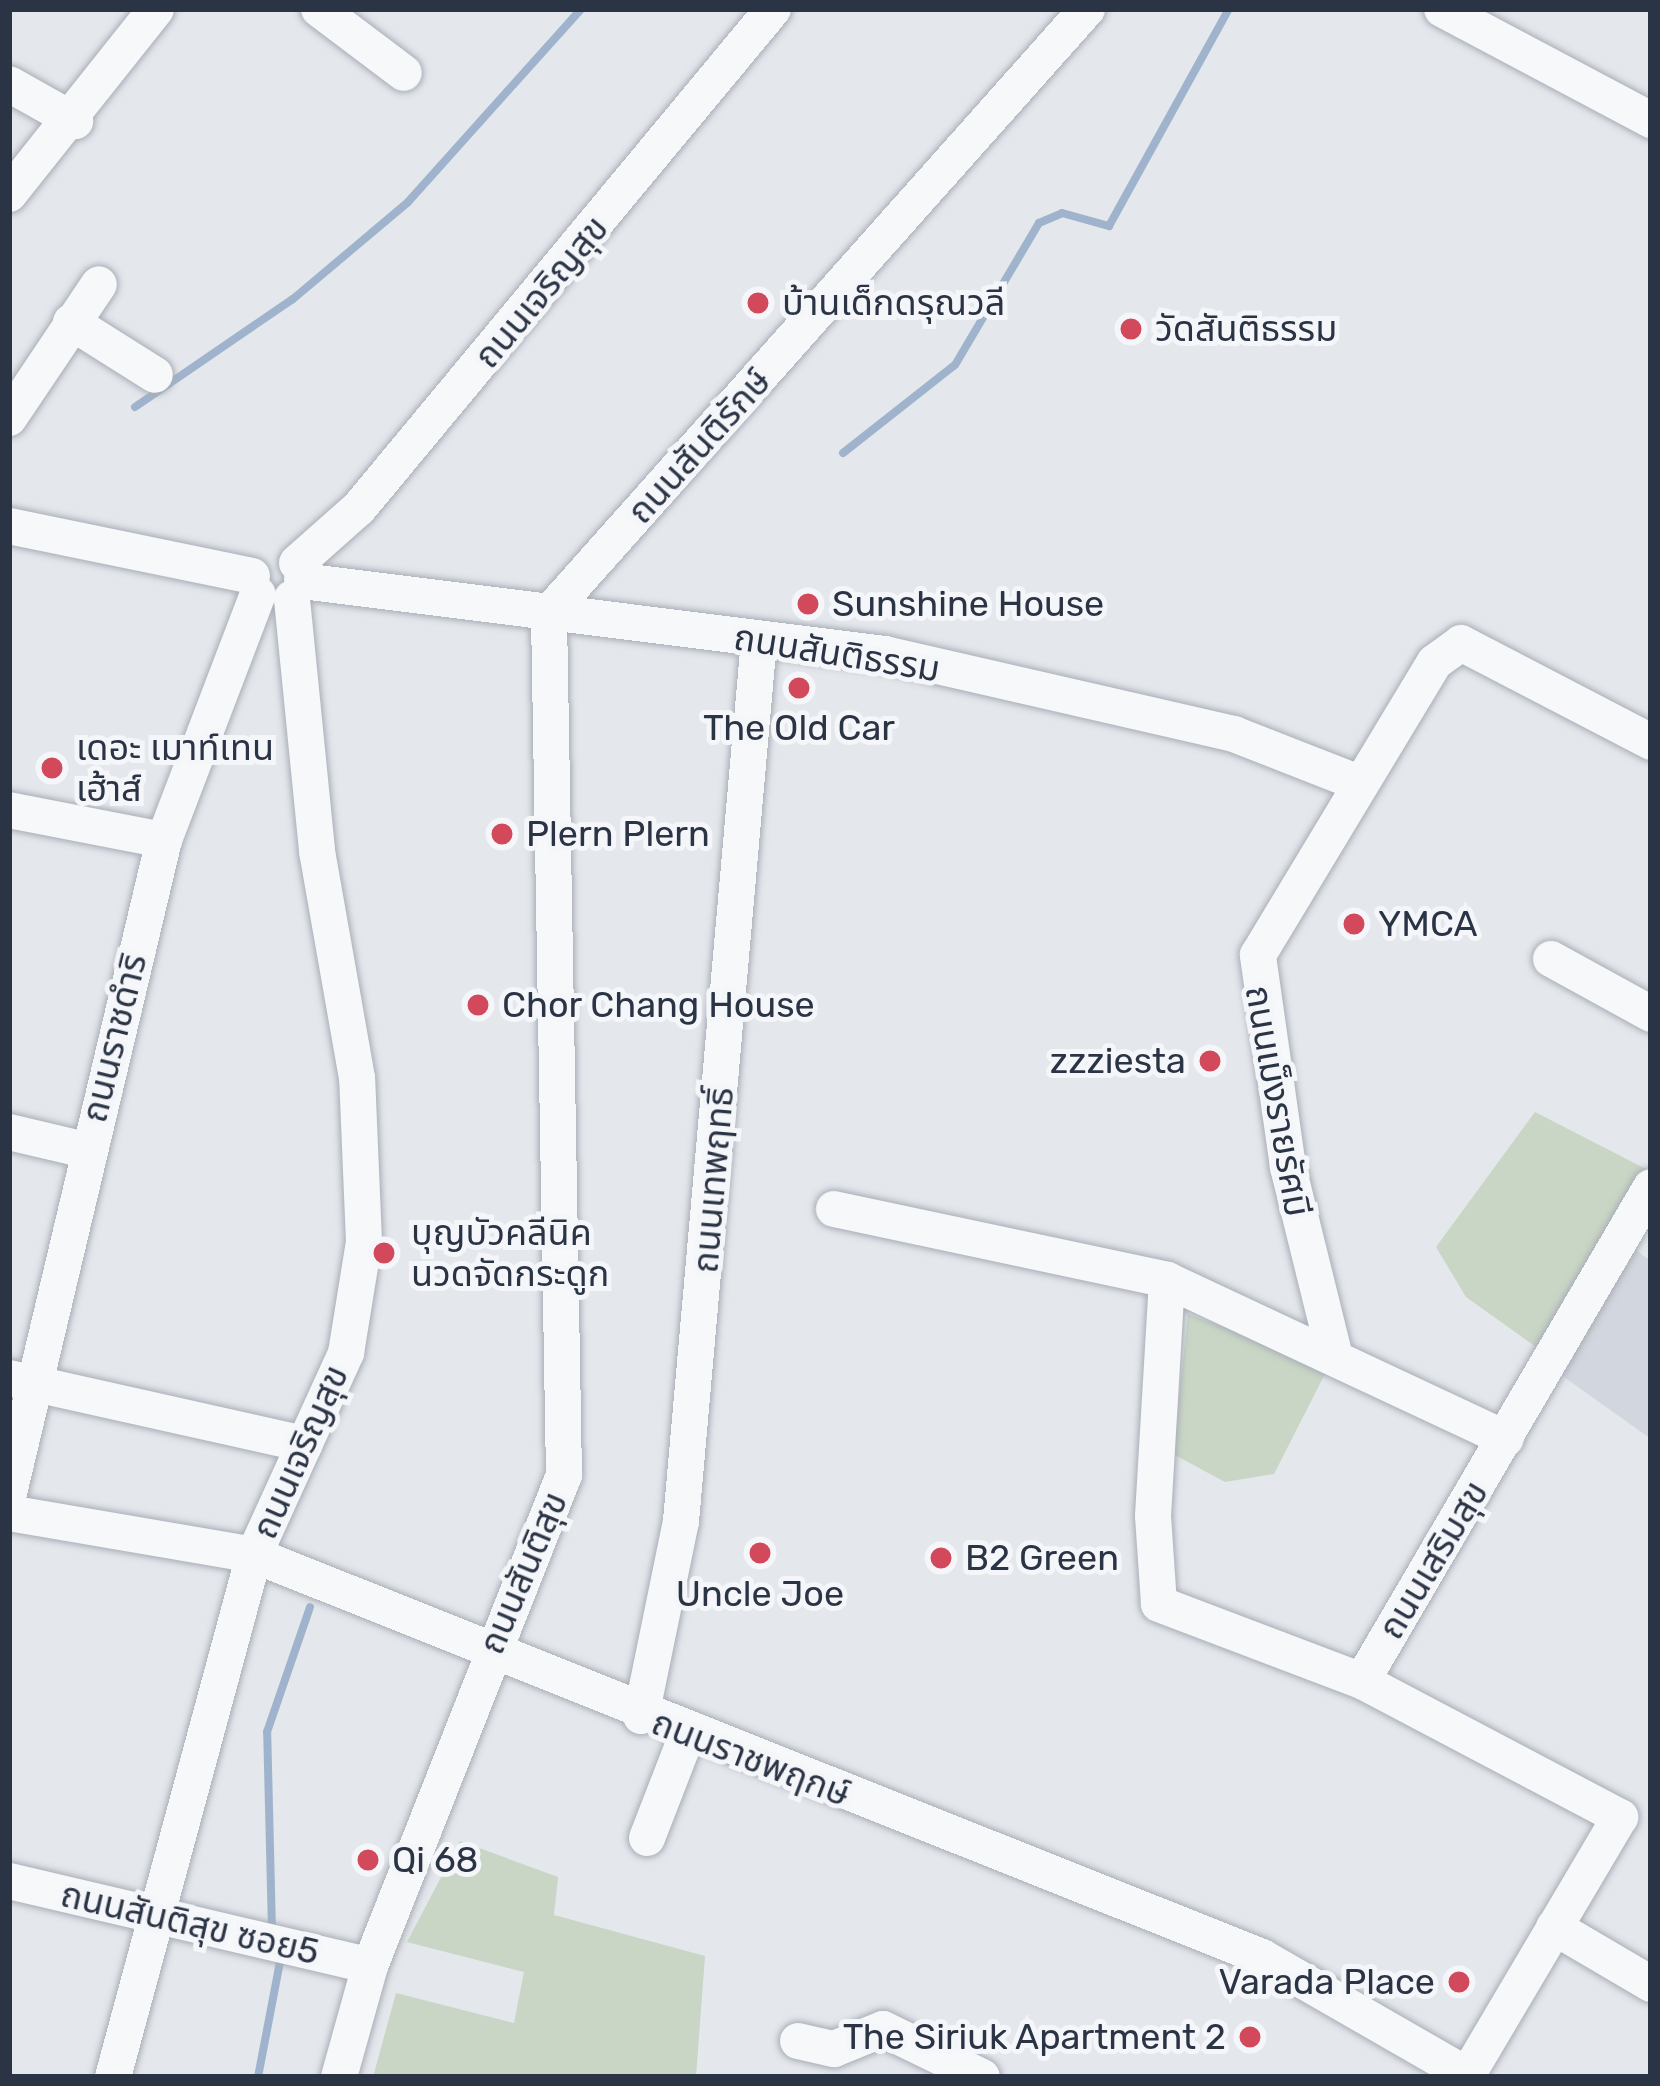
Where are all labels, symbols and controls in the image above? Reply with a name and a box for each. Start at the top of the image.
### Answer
street label: ถนนเจริญสุข [465,207,617,377]
place label: บ้านเด็กดรุณวลี [782,281,1005,325]
marker: บ้านเด็กดรุณวลี [745,290,771,316]
place label: วัดสันติธรรม [1155,307,1337,351]
marker: วัดสันติธรรม [1118,316,1144,342]
street label: ถนนสันติรักษ์ [618,360,780,532]
place label: Sunshine House [832,582,1104,626]
marker: Sunshine House [795,591,821,617]
street label: ถนนสันติธรรม [731,615,943,691]
marker: The Old Car [786,675,812,701]
place label: The Old Car [703,706,895,750]
place label: เดอะ เมาท์เทน เฮ้าส์ [76,725,274,810]
marker: เดอะ เมาท์เทน เฮ้าส์ [39,755,65,781]
place label: Plern Plern [526,812,710,856]
marker: Plern Plern [489,821,515,847]
place label: YMCA [1378,902,1478,946]
marker: YMCA [1341,911,1367,937]
street label: ถนนราชดำริ [72,949,156,1127]
street label: ถนนเม็งรายรัศมี [1236,982,1320,1220]
place label: Chor Chang House [502,983,816,1027]
marker: Chor Chang House [465,992,491,1018]
place label: zzziesta [1050,1039,1186,1083]
marker: zzziesta [1197,1048,1223,1074]
street label: ถนนเทพฤทธิ์ [683,1085,743,1275]
place label: บุญบัวคลีนิค นวดจัดกระดูก [411,1210,609,1295]
marker: บุญบัวคลีนิค นวดจัดกระดูก [368,1237,400,1269]
street label: ถนนเจริญสุข [243,1359,357,1545]
street label: ถนนเสริมสุข [1369,1473,1497,1647]
street label: ถนนสันติสุข [470,1486,576,1660]
place label: B2 Green [965,1536,1119,1580]
marker: Uncle Joe [747,1540,773,1566]
marker: B2 Green [928,1545,954,1571]
place label: Uncle Joe [676,1572,844,1616]
street label: ถนนราชพฤกษ์ [646,1700,856,1816]
place label: Qi 68 [392,1838,479,1882]
marker: Qi 68 [355,1847,381,1873]
street label: ถนนสันติสุข ซอย5 [57,1872,323,1974]
place label: Varada Place [1218,1960,1435,2004]
marker: Varada Place [1446,1969,1472,1995]
place label: The Siriuk Apartment 2 [841,2015,1226,2059]
marker: The Siriuk Apartment 2 [1237,2024,1263,2050]

